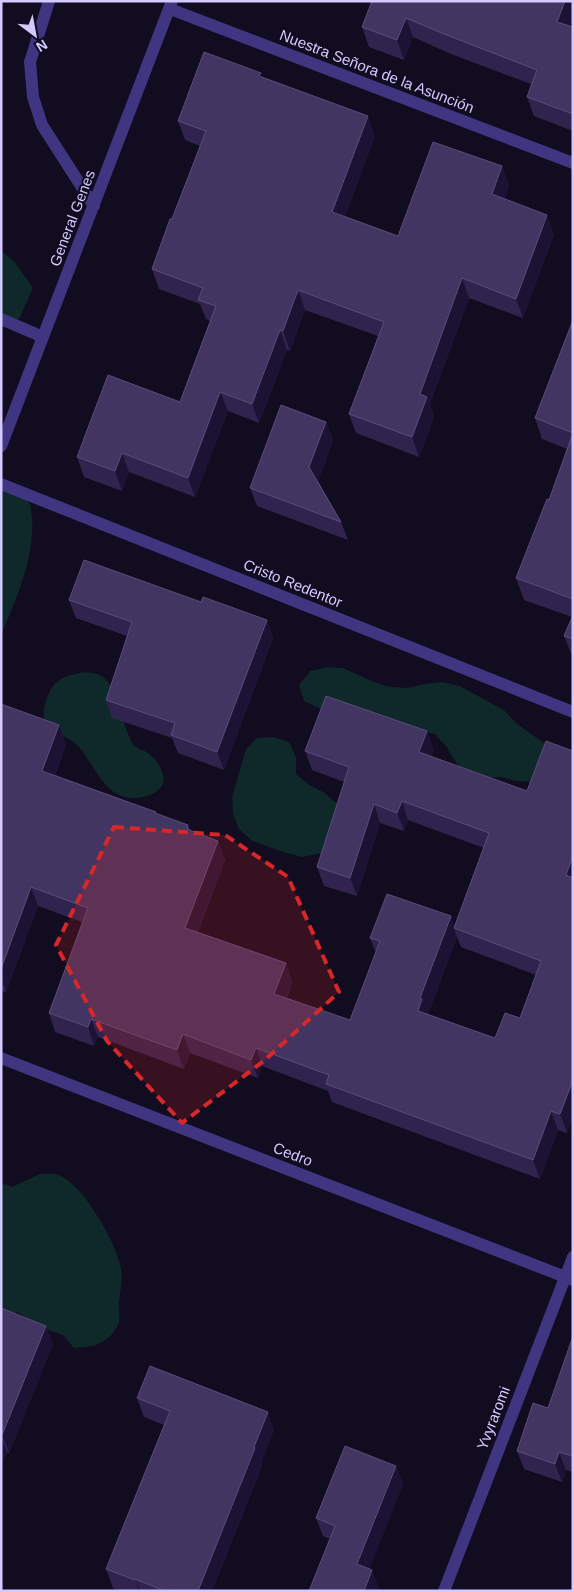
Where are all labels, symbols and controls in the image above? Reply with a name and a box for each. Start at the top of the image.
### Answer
north arrow [10,10,60,60]
street label: Nuestra Señora de la Asunción [277,26,477,116]
text: N [33,37,50,55]
street label: General Genes [46,167,98,269]
street label: Cristo Redentor [241,555,345,611]
street label: Cedro [271,1139,315,1169]
street label: Yvyraromi [473,1384,513,1452]

